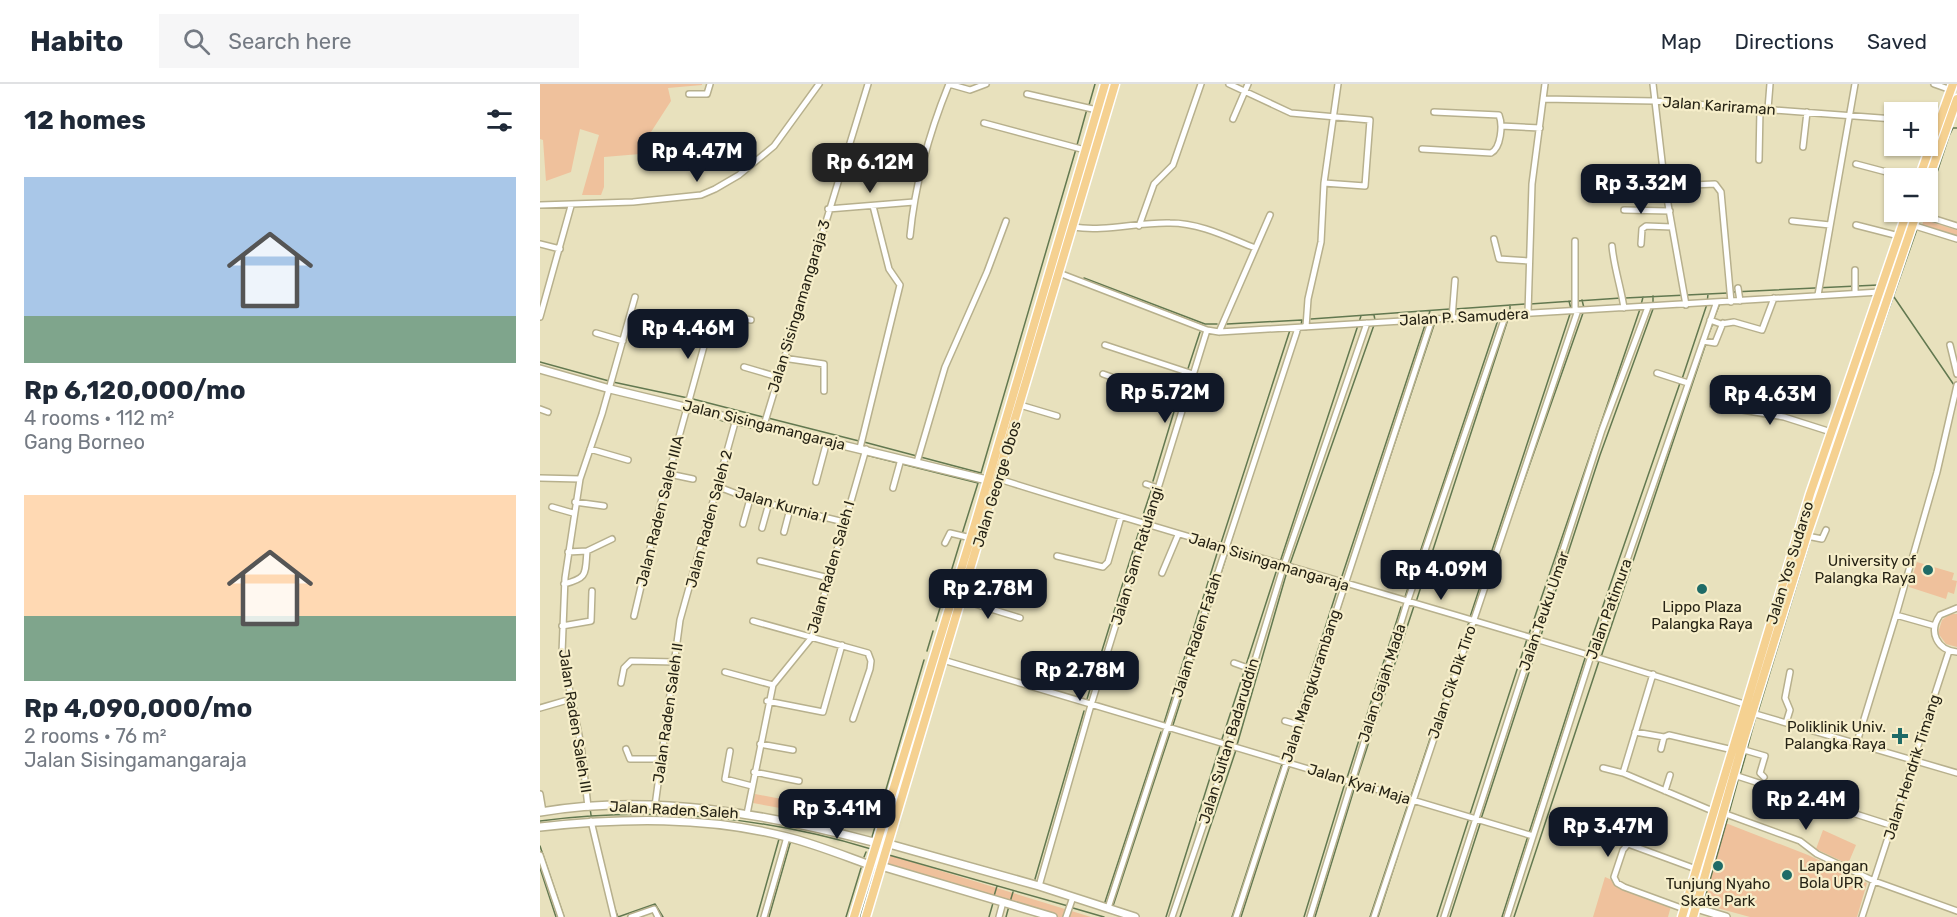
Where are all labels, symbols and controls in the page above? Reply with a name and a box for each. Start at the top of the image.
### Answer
search box [159,14,579,68]
text: Habito [30,25,123,58]
icon: search [180,25,213,58]
text: Search here [228,28,352,55]
text: Map [1661,29,1702,54]
text: Directions [1735,29,1834,54]
text: Saved [1867,29,1927,54]
street label: Jalan Kariraman [1662,93,1776,119]
map controls [1884,102,1938,222]
button: + [1884,102,1938,156]
icon: filters [483,104,516,137]
text: 12 homes [24,105,146,136]
pin: Rp 4.47M [635,132,759,183]
text: Rp 4.47M [652,139,742,163]
pin: Rp 6.12M [808,143,932,194]
text: Rp 6.12M [826,150,914,174]
pin: Rp 3.32M [1579,164,1703,215]
button: − [1884,168,1938,222]
text: Rp 3.32M [1595,171,1687,195]
icon: home [216,216,324,324]
street label: Jalan Sisingamangaraja 3 [764,217,834,395]
street label: Jalan P. Samudera [1399,305,1529,329]
pin: Rp 4.46M [626,309,750,360]
text: Rp 4.46M [642,316,735,340]
pin: Rp 5.72M [1103,373,1227,424]
text: Rp 6,120,000/mo [24,375,246,406]
pin: Rp 4.63M [1708,375,1832,426]
text: Rp 5.72M [1120,380,1210,404]
text: Rp 4.63M [1724,382,1816,406]
street label: Jalan Sisingamangaraja [681,396,847,454]
text: 4 rooms · 112 m² [24,406,174,430]
street label: Jalan George Obos [969,418,1025,550]
text: Gang Borneo [24,430,145,454]
street label: Jalan Raden Saleh IIIA [632,433,688,589]
street label: Jalan Raden Saleh 2 [682,448,736,590]
street label: Jalan Kurnia I [733,483,829,527]
street label: Jalan Sam Ratulangi [1107,485,1167,627]
street label: Jalan Raden Saleh I [803,499,859,635]
street label: Jalan Yos Sudarso [1763,499,1817,627]
street label: Jalan Sisingamangaraja [1187,529,1351,595]
icon: home [216,534,324,642]
street label: Jalan Teuku Umar [1515,549,1573,673]
pin: Rp 4.09M [1379,550,1503,601]
place label: University of Palangka Raya [1815,552,1916,587]
street label: Jalan Patimura [1582,556,1636,662]
text: Rp 4.09M [1395,557,1487,581]
marker: University of Palangka Raya [1921,563,1935,577]
pin: Rp 2.78M [926,569,1050,620]
street label: Jalan Raden Fatah [1168,570,1226,700]
text: Rp 2.78M [943,576,1033,600]
marker: Lippo Plaza Palangka Raya [1695,582,1709,596]
place label: Lippo Plaza Palangka Raya [1651,598,1753,633]
street label: Jalan Mangkurambang [1278,607,1344,765]
street label: Jalan Gajah Mada [1354,622,1410,744]
street label: Jalan Cik Dik Tiro [1424,623,1480,741]
street label: Jalan Raden Saleh II [649,642,687,784]
street label: Jalan Raden Saleh III [555,648,595,794]
pin: Rp 2.78M [1018,651,1142,702]
street label: Jalan Sultan Badaruddin [1195,656,1263,826]
text: Rp 2.78M [1035,658,1125,682]
street label: Jalan Hendrik Timang [1880,692,1944,842]
text: Rp 4,090,000/mo [24,693,252,724]
place label: Poliklinik Univ. Palangka Raya [1785,718,1886,753]
text: 2 rooms · 76 m² [24,724,167,748]
marker: Poliklinik Univ. Palangka Raya [1891,727,1909,745]
text: Jalan Sisingamangaraja [24,748,247,772]
street label: Jalan Kyai Maja [1305,760,1413,808]
pin: Rp 2.4M [1751,780,1861,831]
text: Rp 2.4M [1766,787,1846,811]
pin: Rp 3.41M [775,789,899,840]
text: Rp 3.41M [792,796,882,820]
street label: Jalan Raden Saleh [609,798,739,822]
pin: Rp 3.47M [1546,807,1670,858]
text: Rp 3.47M [1563,814,1653,838]
place label: Lapangan Bola UPR [1799,857,1868,892]
marker: Tunjung Nyaho Skate Park [1711,859,1725,873]
marker: Lapangan Bola UPR [1780,868,1794,882]
place label: Tunjung Nyaho Skate Park [1666,875,1770,910]

